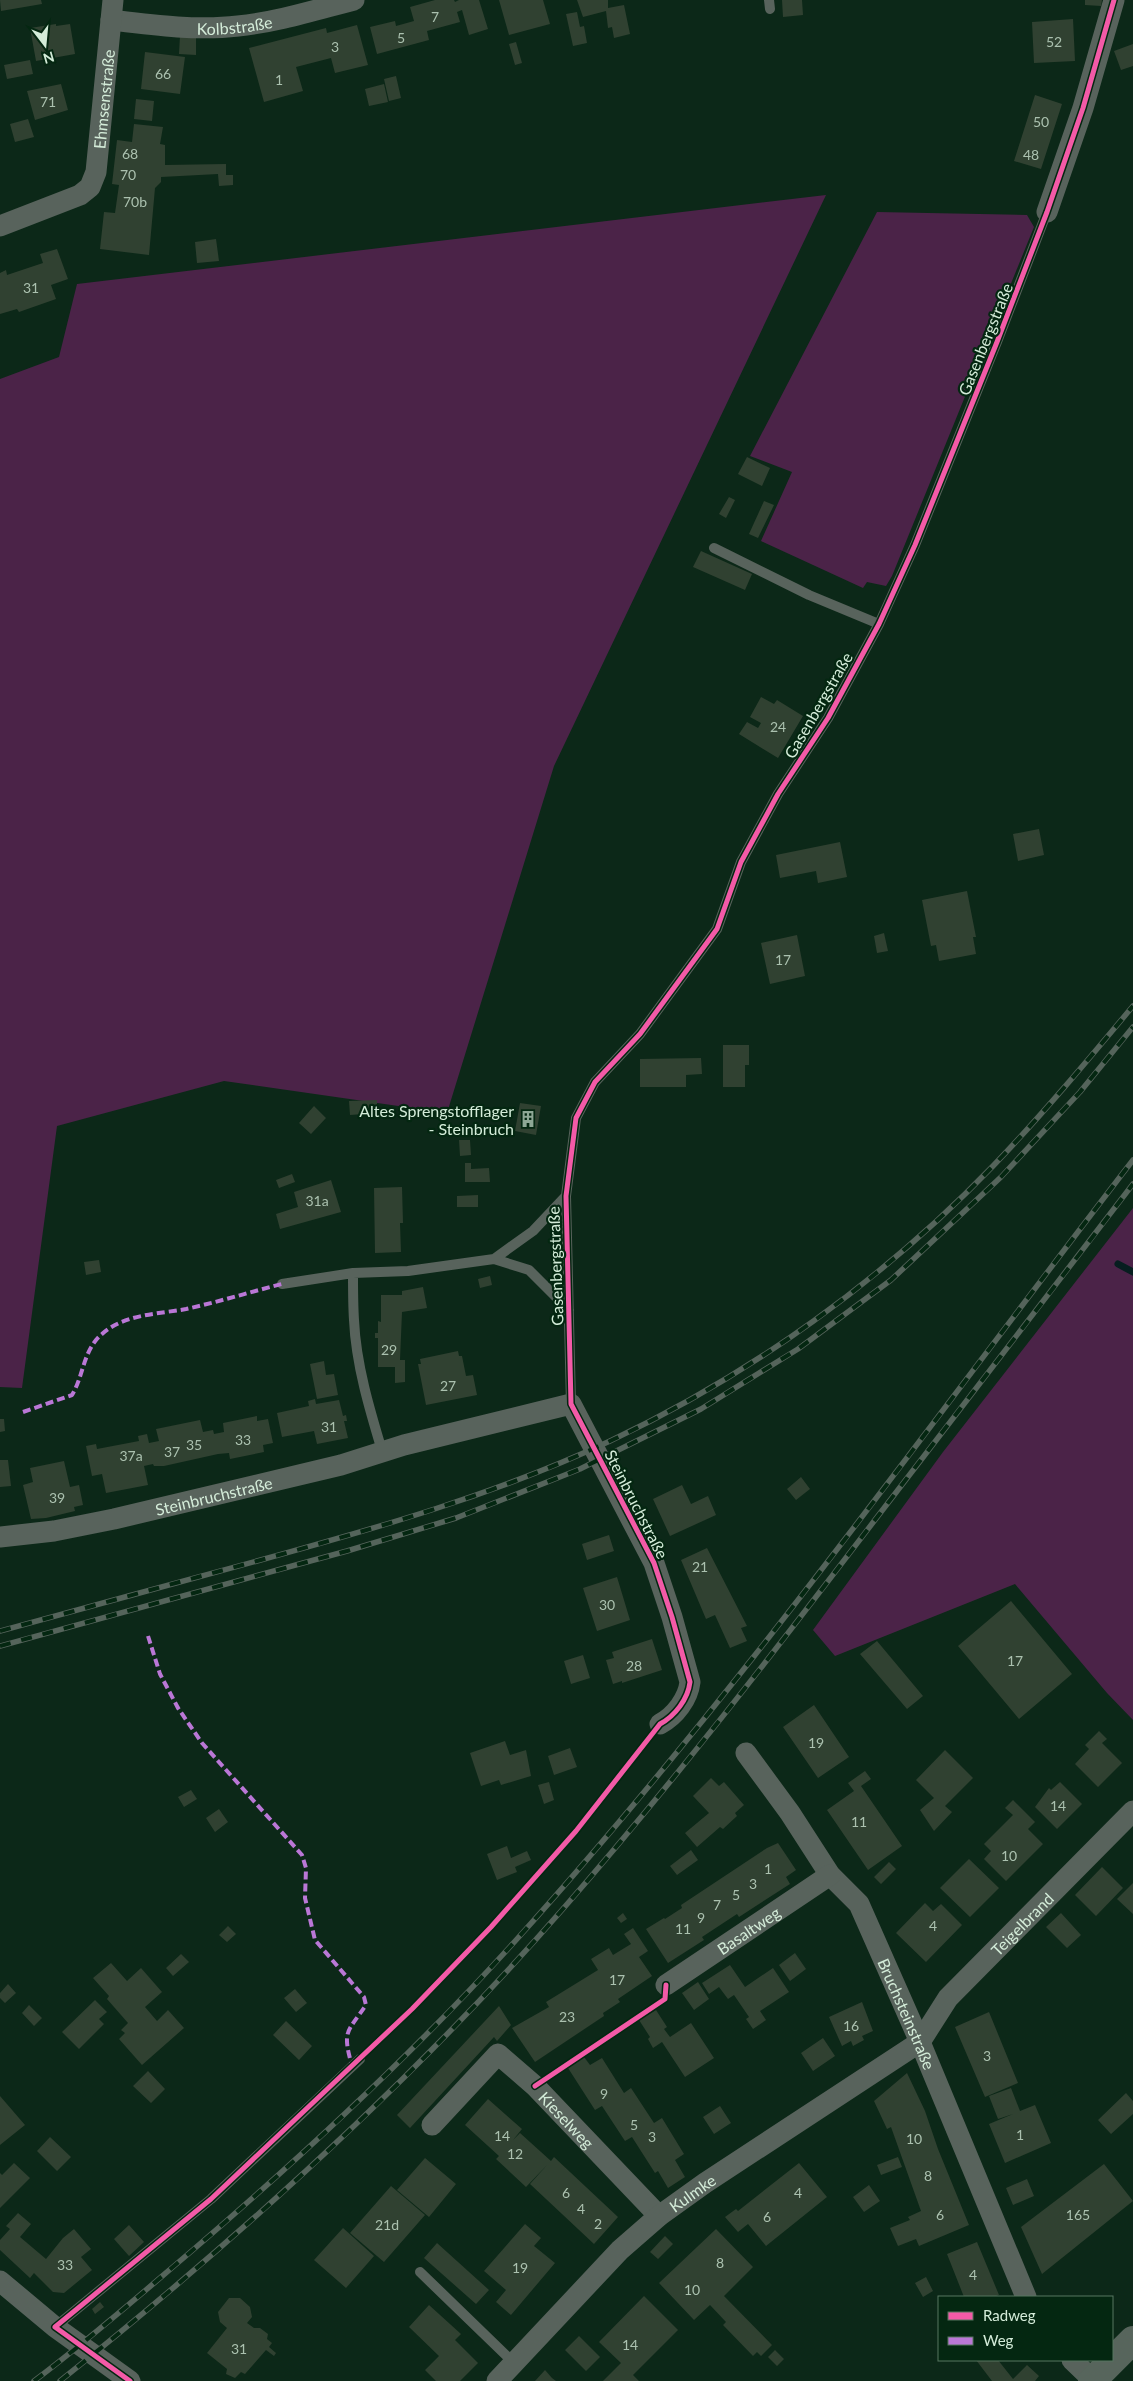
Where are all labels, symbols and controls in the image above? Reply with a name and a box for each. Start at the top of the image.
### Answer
house number: 7 [431,8,439,25]
street label: Kolbstraße [197,11,274,37]
north arrow [20,20,70,70]
house number: 5 [397,29,405,46]
house number: 52 [1046,33,1062,50]
house number: 3 [331,38,339,55]
text: N [41,48,56,68]
street label: Ehmsenstraße [89,49,118,150]
house number: 66 [155,65,171,82]
house number: 1 [275,71,283,88]
house number: 71 [40,93,56,110]
house number: 50 [1033,113,1049,130]
house number: 68 [122,145,138,162]
house number: 48 [1023,146,1039,163]
house number: 70 [120,166,136,183]
house number: 70b [123,193,147,210]
house number: 31 [23,279,39,296]
street label: Gasenbergstraße [954,280,1016,398]
street label: Gasenbergstraße [780,649,856,761]
house number: 24 [770,718,786,735]
house number: 17 [775,951,791,968]
place label: Altes Sprengstofflager - Steinbruch [359,1101,514,1138]
building icon: Altes Sprengstofflager - Steinbruch [518,1109,538,1129]
house number: 31a [305,1192,329,1209]
street label: Gasenbergstraße [543,1206,567,1326]
house number: 29 [381,1341,397,1358]
house number: 27 [440,1377,456,1394]
house number: 31 [321,1418,337,1435]
house number: 33 [235,1431,251,1448]
house number: 35 [186,1436,202,1453]
house number: 37 [164,1443,180,1460]
street label: Steinbruchstraße [601,1446,673,1562]
house number: 37a [119,1447,143,1464]
street label: Steinbruchstraße [153,1472,274,1518]
house number: 39 [49,1489,65,1506]
house number: 21 [692,1558,708,1575]
house number: 30 [599,1596,615,1613]
house number: 17 [1007,1652,1023,1669]
house number: 28 [626,1657,642,1674]
house number: 19 [808,1734,824,1751]
house number: 14 [1050,1797,1066,1814]
house number: 11 [851,1813,867,1830]
house number: 10 [1001,1847,1017,1864]
house number: 1 [764,1860,772,1877]
house number: 3 [749,1875,757,1892]
house number: 5 [732,1886,740,1903]
street label: Teigelbrand [986,1888,1057,1959]
house number: 7 [713,1896,721,1913]
street label: Basaltweg [713,1902,783,1958]
house number: 9 [697,1909,705,1926]
house number: 4 [929,1917,937,1934]
house number: 11 [675,1920,691,1937]
street label: Bruchsteinstraße [875,1955,940,2072]
house number: 17 [609,1971,625,1988]
house number: 23 [559,2008,575,2025]
house number: 16 [843,2017,859,2034]
house number: 3 [983,2047,991,2064]
house number: 9 [600,2085,608,2102]
street label: Kieselweg [535,2087,598,2152]
house number: 5 [630,2116,638,2133]
house number: 1 [1016,2126,1024,2143]
house number: 14 [494,2127,510,2144]
house number: 3 [648,2128,656,2145]
house number: 10 [906,2130,922,2147]
house number: 12 [507,2145,523,2162]
house number: 8 [924,2167,932,2184]
street label: Kulmke [665,2170,719,2215]
house number: 6 [562,2184,570,2201]
house number: 4 [794,2184,802,2201]
house number: 4 [577,2200,585,2217]
house number: 6 [936,2206,944,2223]
house number: 165 [1066,2206,1090,2223]
house number: 6 [763,2208,771,2225]
house number: 2 [594,2215,602,2232]
house number: 21d [375,2216,399,2233]
house number: 8 [716,2254,724,2271]
house number: 33 [57,2256,73,2273]
house number: 19 [512,2259,528,2276]
house number: 4 [969,2266,977,2283]
house number: 10 [684,2281,700,2298]
legend [938,2296,1113,2361]
text: Radweg [983,2306,1036,2324]
text: Weg [983,2331,1014,2349]
house number: 14 [622,2336,638,2353]
house number: 31 [231,2340,247,2357]

